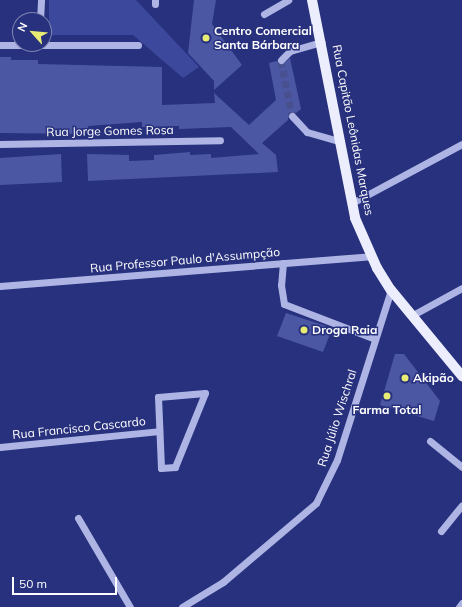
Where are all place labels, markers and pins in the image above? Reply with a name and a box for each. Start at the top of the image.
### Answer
place label: Centro Comercial Santa Bárbara [214,24,312,52]
marker: Centro Comercial Santa Bárbara [201,33,211,43]
place label: Droga Raia [312,323,377,337]
marker: Droga Raia [299,325,309,335]
place label: Akipão [413,371,454,385]
marker: Akipão [400,373,410,383]
marker: Farma Total [382,391,392,401]
place label: Farma Total [353,403,421,417]

